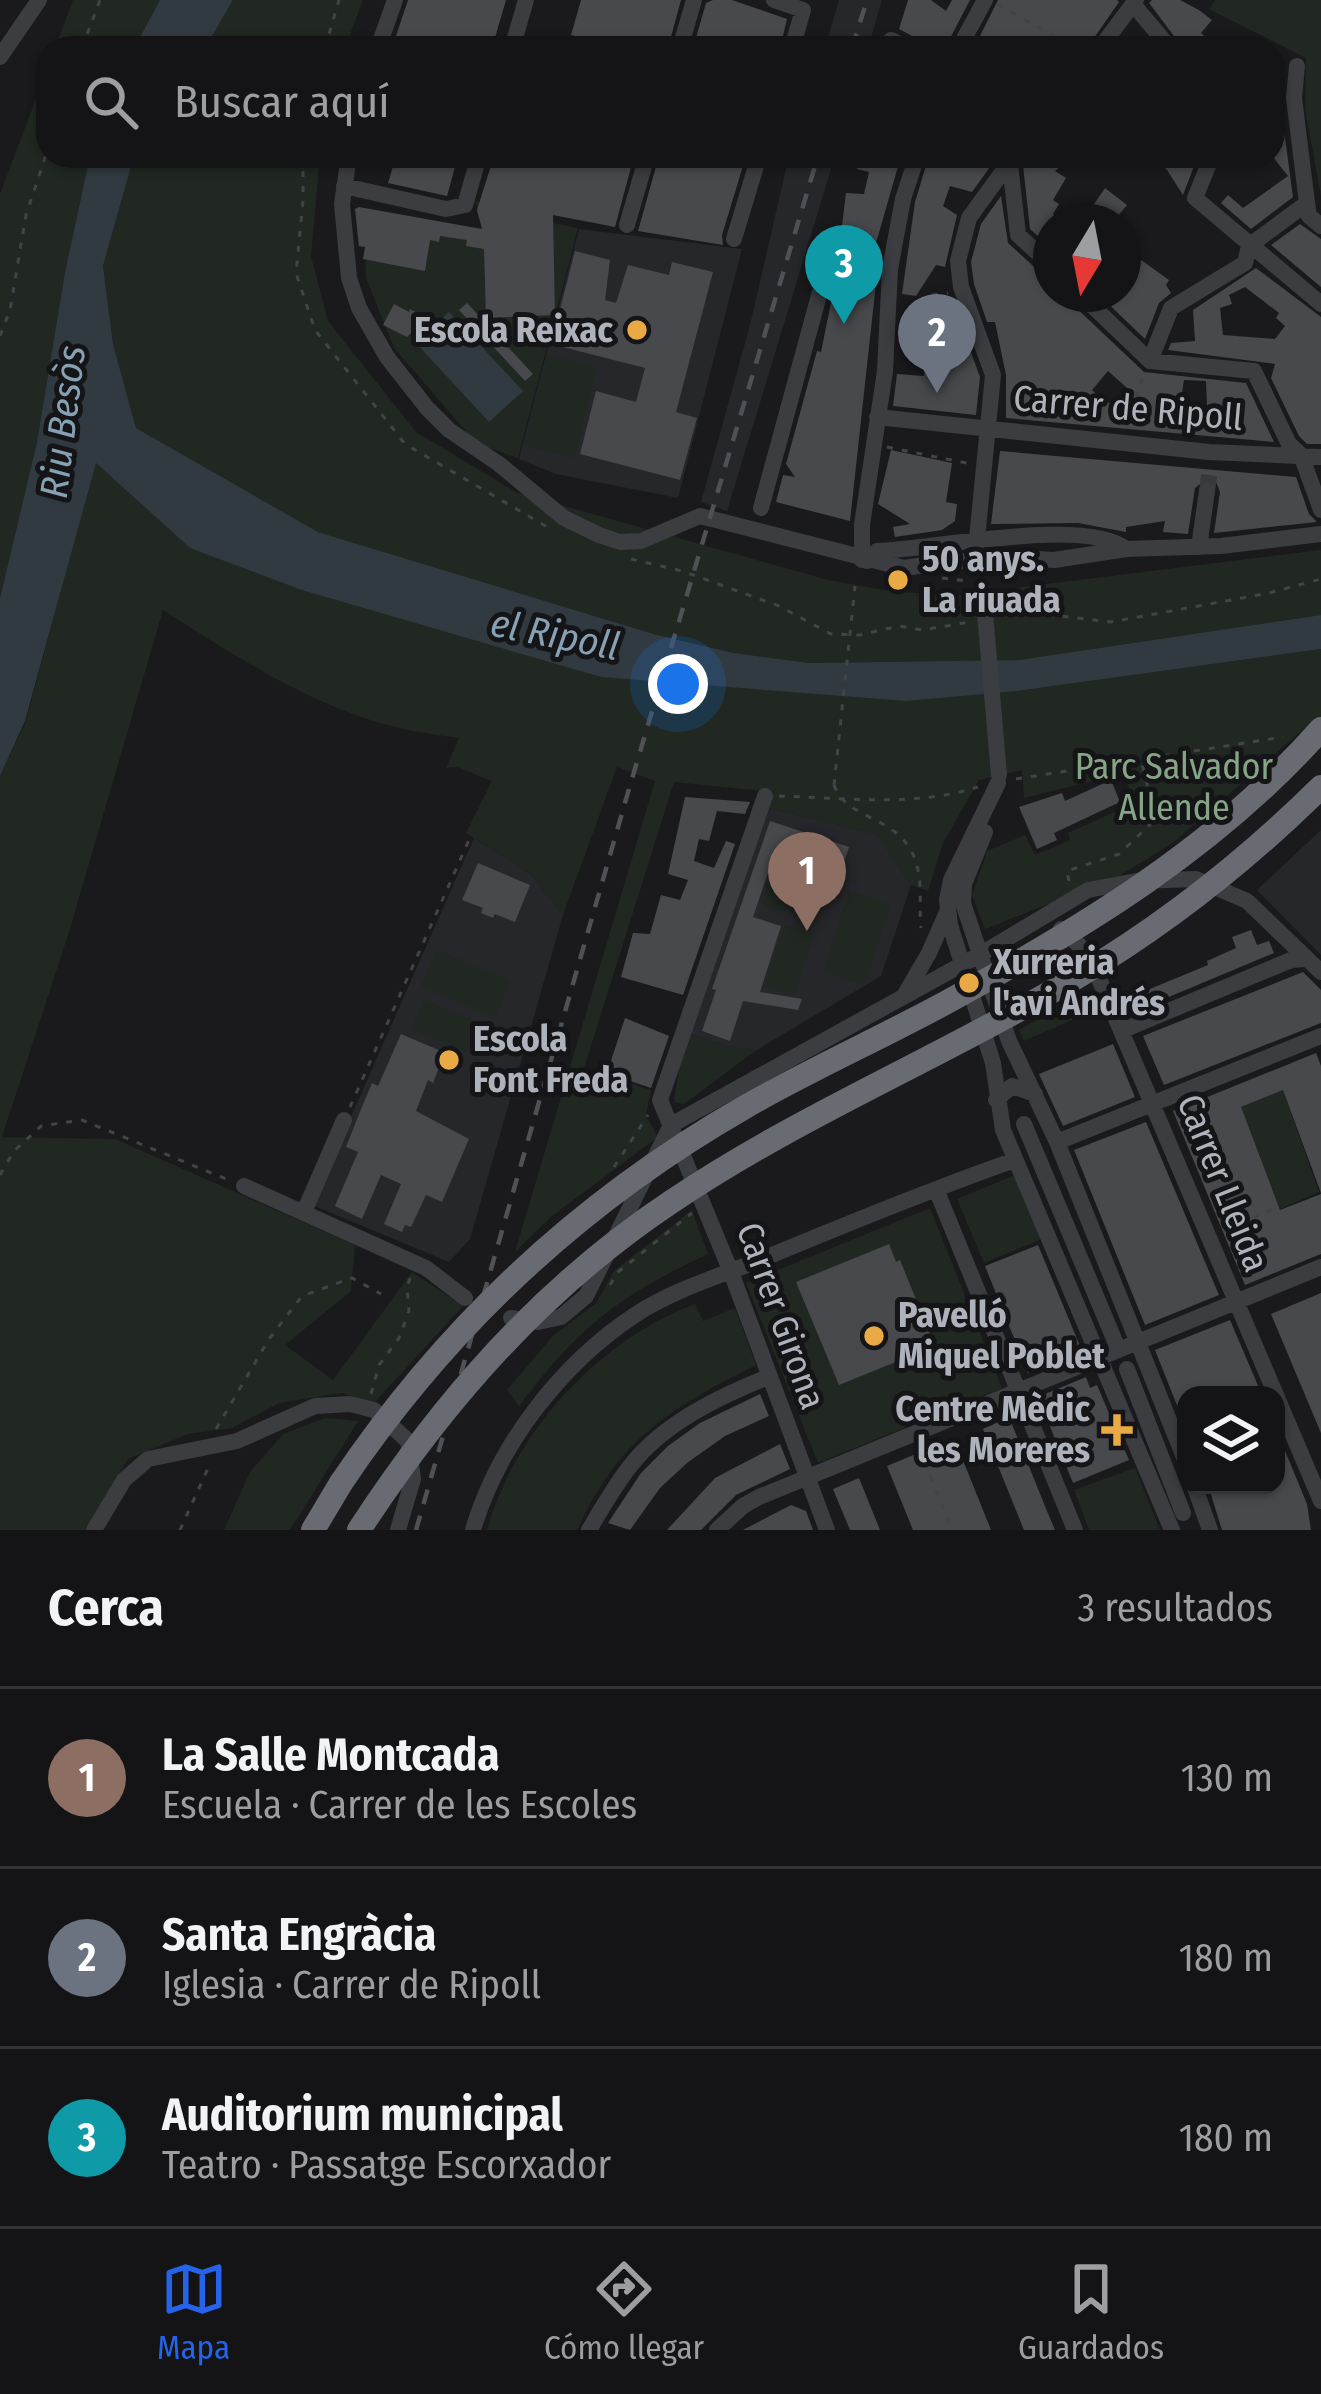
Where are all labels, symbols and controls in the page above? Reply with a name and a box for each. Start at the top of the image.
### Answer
search box [36,36,1285,168]
icon: search [78,69,144,135]
text: Buscar aquí [174,75,390,129]
north arrow [1033,204,1141,312]
pin: 3 [805,225,883,324]
pin: 2 [898,294,976,393]
place label: Escola Reixac [414,308,613,352]
marker: Escola Reixac [624,317,650,343]
water label: Riu Besòs [31,343,95,501]
street label: Carrer de Ripoll [1012,376,1244,440]
place label: 50 anys. La riuada [922,537,1061,622]
marker: 50 anys. La riuada [885,567,911,593]
water label: el Ripoll [487,600,623,670]
your location [648,654,708,714]
park label: Parc Salvador Allende [1075,745,1274,830]
pin: 1 [768,832,846,931]
place label: Xurreria l'avi Andrés [992,940,1165,1025]
marker: Xurreria l'avi Andrés [956,970,982,996]
place label: Escola Font Freda [473,1017,629,1102]
marker: Escola Font Freda [436,1047,462,1073]
street label: Carrer Lleida [1168,1088,1278,1278]
street label: Carrer Girona [727,1217,835,1415]
place label: Pavelló Miquel Poblet [898,1293,1106,1378]
marker: Pavelló Miquel Poblet [861,1323,887,1349]
map controls [1177,1386,1285,1494]
button: layers [1177,1386,1285,1494]
place label: Centre Mèdic les Moreres [895,1387,1090,1472]
marker: Centre Mèdic les Moreres [1101,1414,1133,1446]
text: Cerca [48,1577,164,1639]
text: 3 resultados [1077,1585,1273,1631]
text: La Salle Montcada [162,1728,500,1782]
text: 1 [79,1755,95,1801]
text: 130 m [1181,1755,1273,1801]
text: Escuela · Carrer de les Escoles [162,1782,637,1828]
text: Santa Engràcia [162,1908,436,1962]
text: 2 [78,1935,96,1981]
text: 180 m [1179,1935,1273,1981]
text: Iglesia · Carrer de Ripoll [162,1962,541,2008]
text: Auditorium municipal [162,2088,563,2142]
text: 3 [78,2115,96,2161]
text: 180 m [1179,2115,1273,2161]
text: Teatro · Passatge Escorxador [162,2142,611,2188]
tab: Mapa [157,2256,230,2368]
tab: Cómo llegar [544,2256,704,2368]
tab: Guardados [1018,2256,1164,2368]

